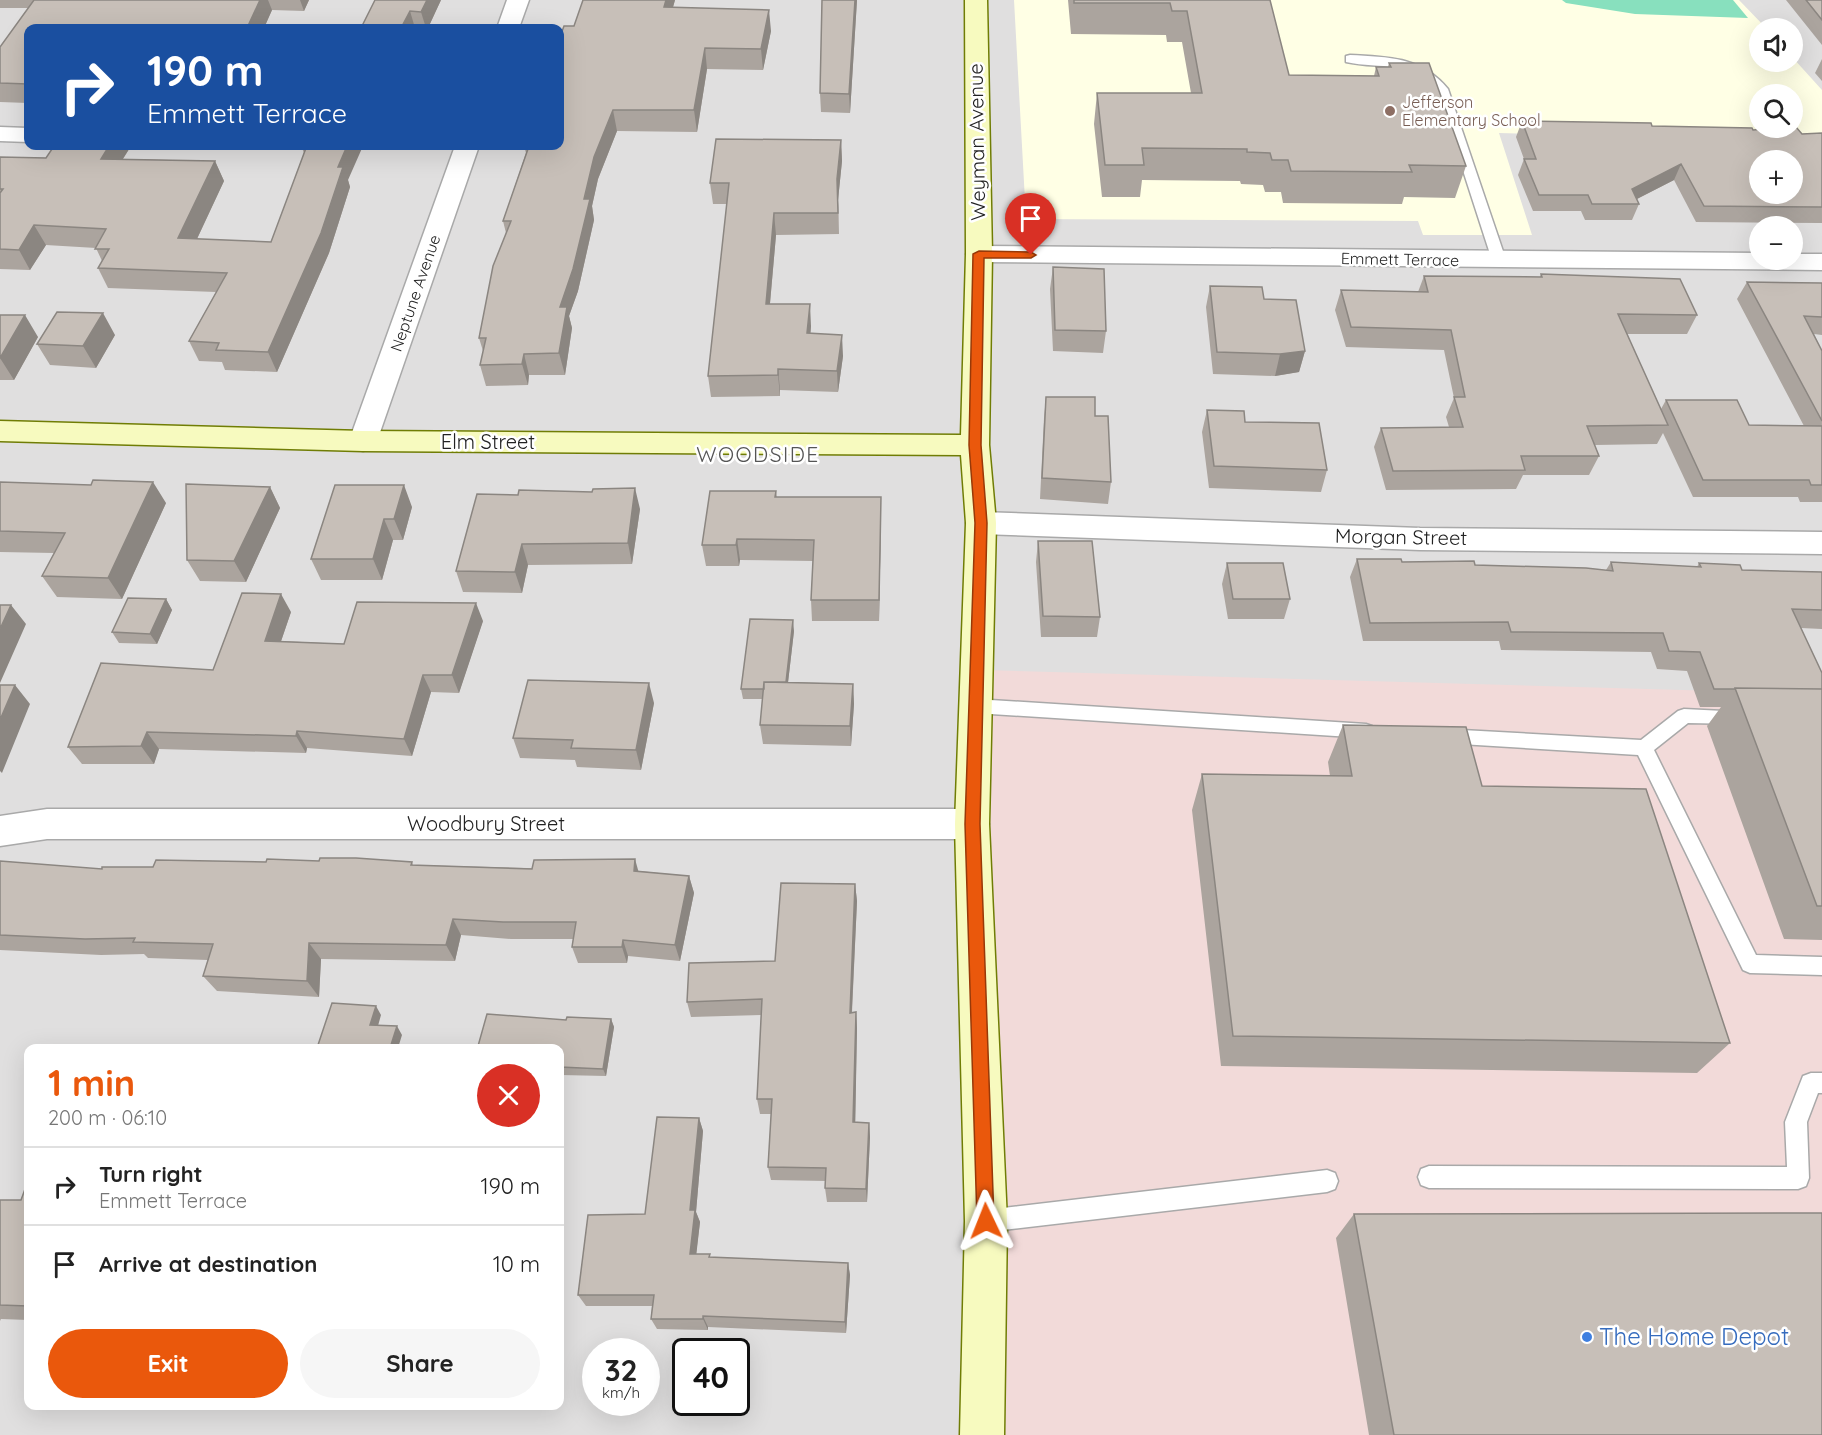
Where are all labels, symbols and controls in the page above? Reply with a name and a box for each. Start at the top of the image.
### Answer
map controls [1749,18,1803,270]
button: sound [1749,18,1803,72]
text: 190 m [147,44,263,97]
icon: right [48,48,126,126]
street label: Weyman Avenue [963,63,990,221]
button: search [1749,84,1803,138]
place label: Jefferson Elementary School [1402,92,1541,130]
text: Emmett Terrace [147,96,347,130]
marker: Jefferson Elementary School [1383,104,1397,118]
button: + [1749,150,1803,204]
pin [1005,193,1056,255]
icon: arrive [1014,202,1047,235]
button: − [1749,216,1803,270]
street label: Neptune Avenue [386,232,444,354]
street label: Emmett Terrace [1341,248,1459,270]
street label: Elm Street [441,429,535,454]
district label: WOODSIDE [696,441,820,467]
street label: Morgan Street [1335,523,1468,550]
street label: Woodbury Street [407,811,565,836]
text: 1 min [48,1060,135,1105]
button: close [477,1064,540,1127]
text: 200 m · 06:10 [48,1105,167,1130]
text: Turn right [99,1160,203,1188]
icon: right [48,1170,81,1203]
text: 190 m [480,1172,540,1200]
text: Emmett Terrace [99,1188,247,1213]
position arrow [954,1189,1018,1253]
icon: arrive [48,1248,81,1281]
text: Arrive at destination [99,1250,317,1278]
text: 10 m [493,1250,540,1278]
place label: The Home Depot [1599,1321,1789,1351]
button: Exit [48,1329,288,1398]
button: Share [300,1329,540,1398]
marker: The Home Depot [1580,1330,1594,1344]
speed limit sign: 40 [672,1338,750,1416]
text: 32 [604,1351,638,1389]
text: km/h [602,1383,640,1402]

